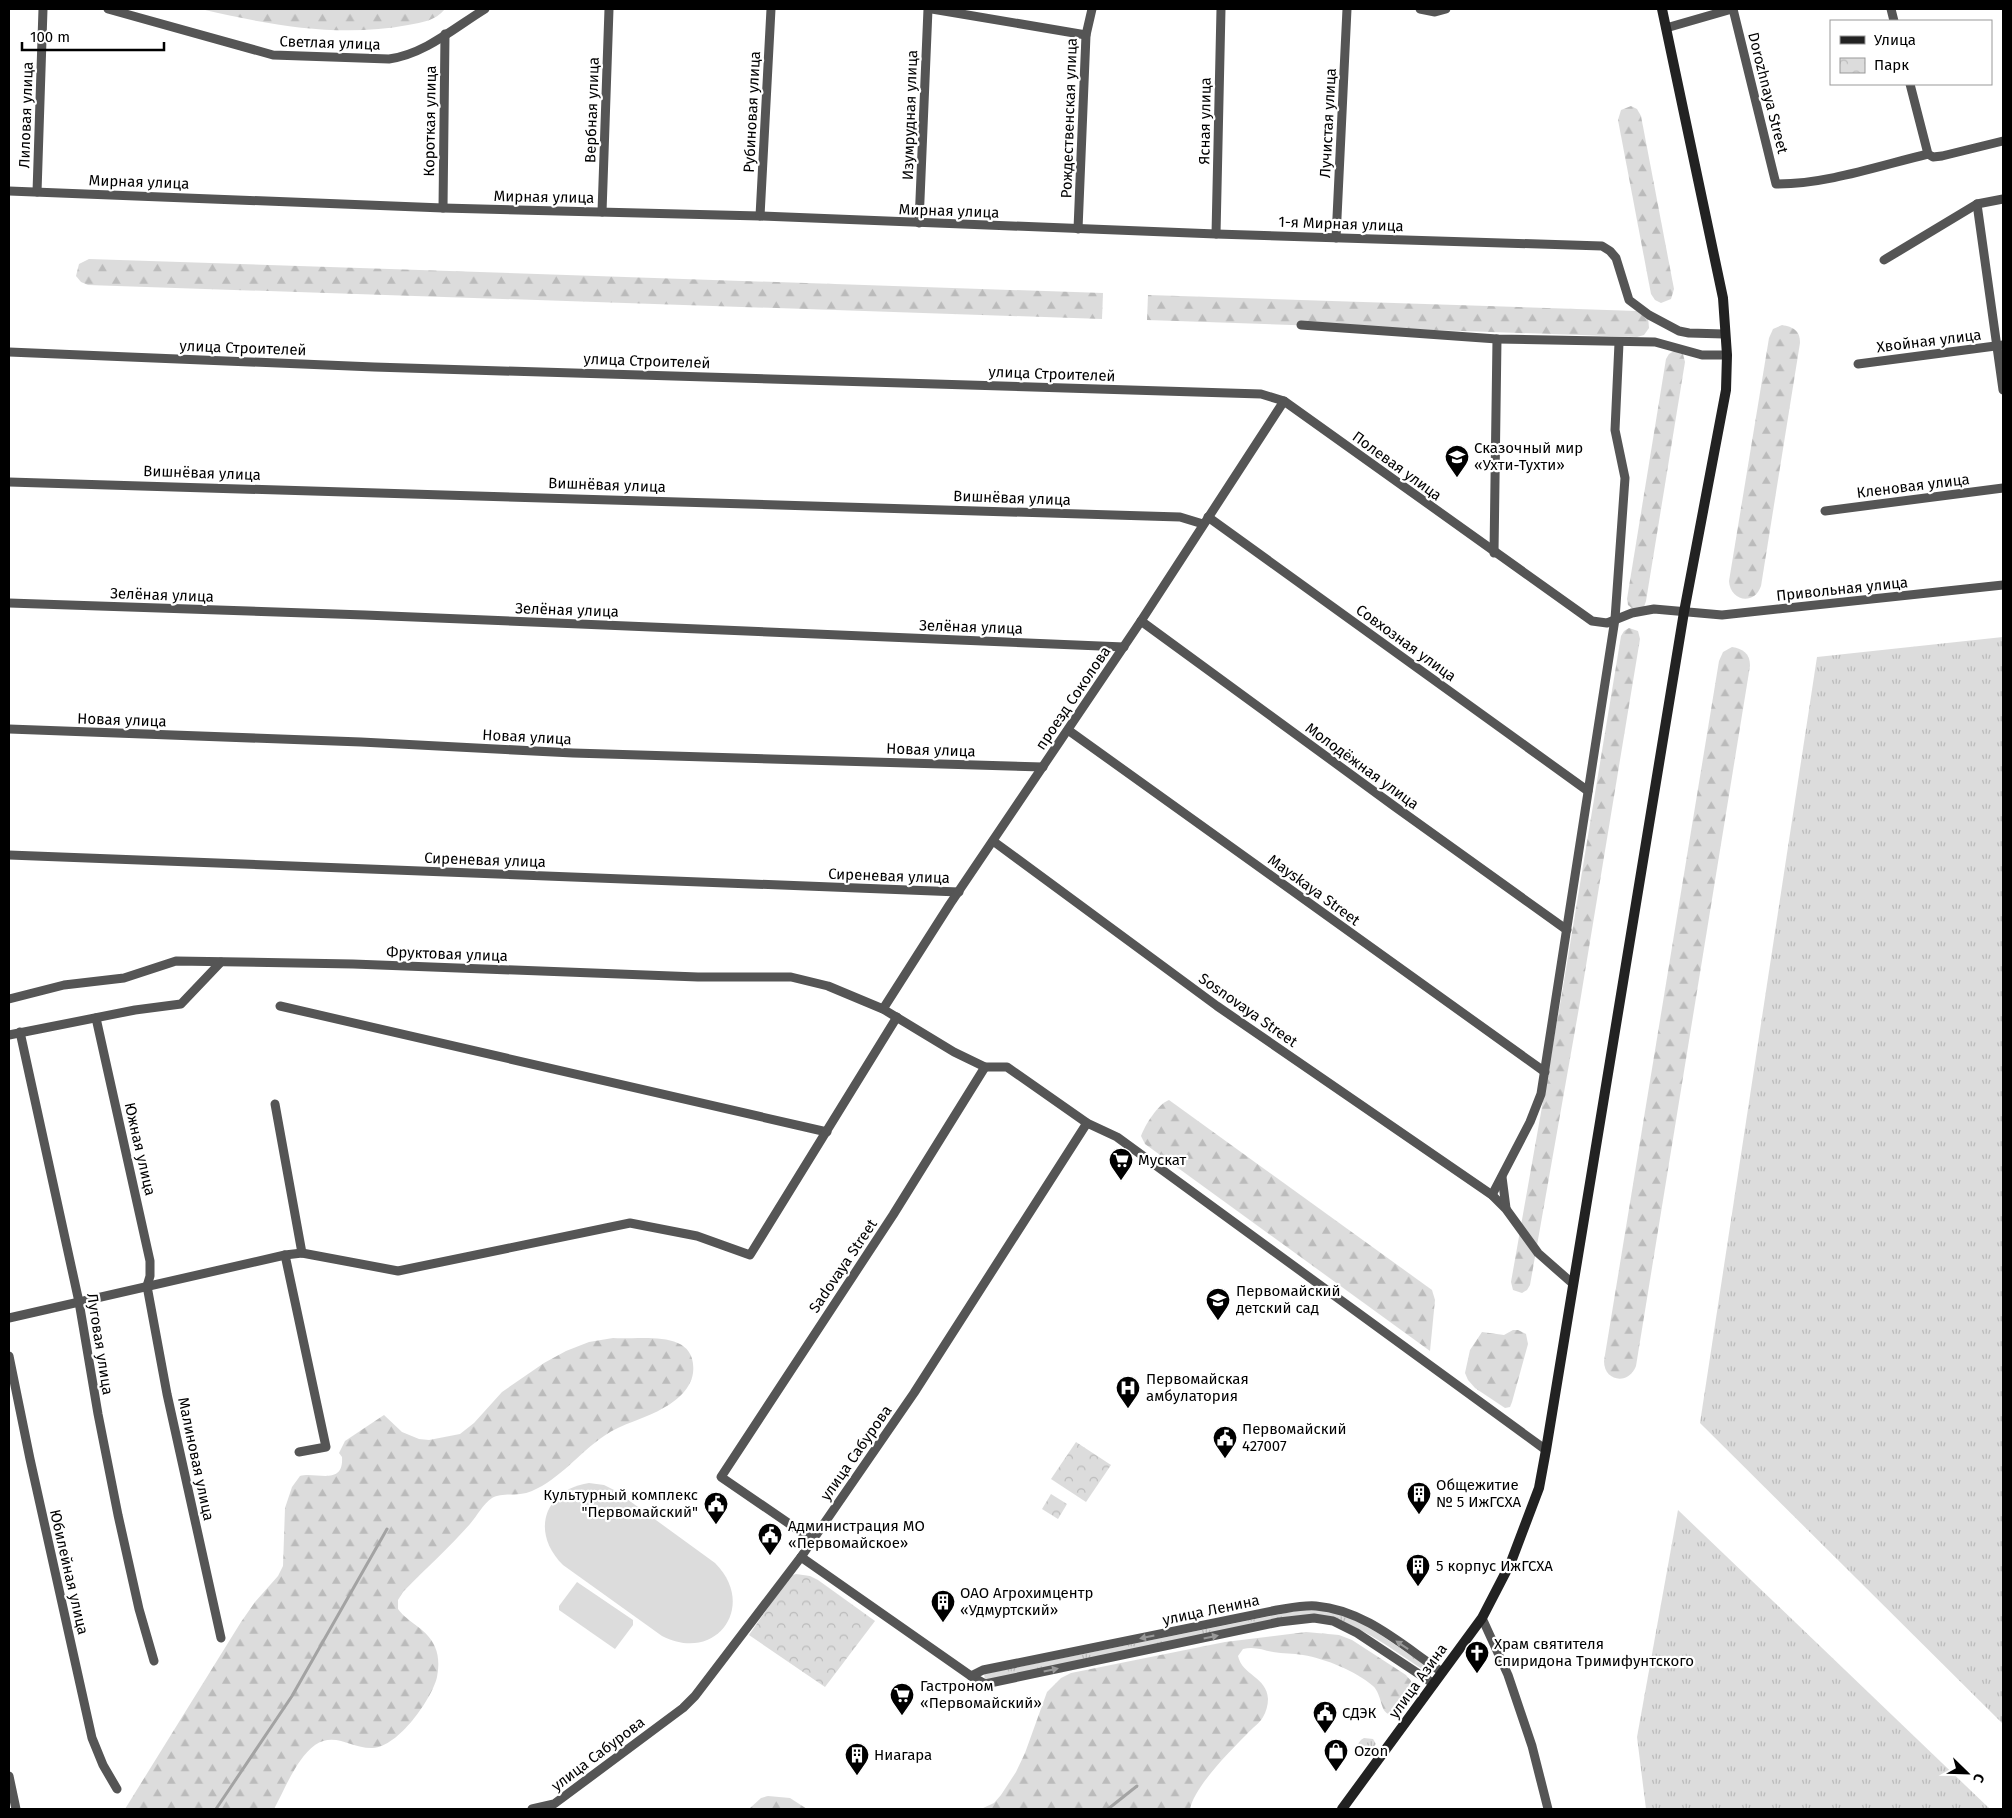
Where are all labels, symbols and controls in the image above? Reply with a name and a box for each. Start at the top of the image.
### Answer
scale bar [22,20,165,52]
legend [1830,20,1992,85]
text: 100 m [30,28,70,46]
street label: Dorozhnaya Street [1744,30,1792,156]
text: Улица [1874,31,1916,49]
street label: Светлая улица [279,32,381,54]
street label: Рождественская улица [1057,37,1081,199]
street label: Изумрудная улица [899,49,921,181]
street label: Рубиновая улица [740,51,764,173]
text: Парк [1874,56,1909,74]
street label: Вербная улица [581,57,603,163]
street label: Лиловая улица [15,61,37,169]
street label: Короткая улица [420,65,440,177]
street label: Лучистая улица [1316,68,1340,178]
street label: Ясная улица [1195,77,1215,165]
street label: Мирная улица [88,171,190,193]
street label: Мирная улица [494,187,594,207]
street label: Мирная улица [898,200,1000,222]
street label: 1-я Мирная улица [1278,213,1404,235]
street label: Хвойная улица [1876,326,1982,356]
street label: улица Строителей [179,337,307,359]
street label: улица Строителей [583,350,711,372]
street label: улица Строителей [988,363,1116,385]
street label: Полевая улица [1349,428,1445,504]
place label: Сказочный мир «Ухти-Тухти» [1474,439,1583,474]
school or university icon: Сказочный мир «Ухти-Тухти» [1444,444,1470,478]
street label: Вишнёвая улица [143,462,261,484]
street label: Кленовая улица [1855,470,1971,502]
street label: Вишнёвая улица [548,474,666,496]
street label: Вишнёвая улица [953,487,1071,509]
street label: Привольная улица [1775,573,1909,605]
street label: Зелёная улица [110,584,214,606]
street label: Зелёная улица [515,599,619,621]
street label: Совхозная улица [1352,601,1460,685]
street label: Зелёная улица [919,616,1023,638]
street label: проезд Соколова [1032,643,1114,753]
street label: Новая улица [77,709,167,731]
street label: Молодёжная улица [1302,719,1422,813]
street label: Новая улица [482,726,572,748]
street label: Новая улица [886,739,976,761]
street label: Сиреневая улица [424,849,546,871]
street label: Mayskaya Street [1265,851,1364,930]
street label: Сиреневая улица [828,865,950,887]
street label: Фруктовая улица [386,943,508,965]
street label: Sosnovaya Street [1195,969,1301,1051]
street label: Южная улица [121,1101,159,1197]
supermarket icon: Мускат [1108,1147,1134,1181]
place label: Мускат [1138,1151,1187,1169]
street label: Sadovaya Street [805,1215,881,1316]
place label: Первомайский детский сад [1236,1282,1341,1317]
school or university icon: Первомайский детский сад [1205,1287,1231,1321]
street label: Луговая улица [83,1292,117,1396]
place label: Первомайская амбулатория [1146,1370,1249,1405]
hospital icon: Первомайская амбулатория [1115,1375,1141,1409]
street label: Малиновая улица [174,1396,218,1522]
street label: улица Сабурова [816,1402,896,1504]
place label: Первомайский 427007 [1242,1420,1347,1455]
public building icon: Первомайский 427007 [1212,1425,1238,1459]
place label: Общежитие № 5 ИжГСХА [1436,1476,1521,1511]
building icon: Общежитие № 5 ИжГСХА [1406,1481,1432,1515]
place label: Культурный комплекс "Первомайский" [543,1486,698,1521]
public building icon: Культурный комплекс "Первомайский" [703,1491,729,1525]
street label: Юбилейная улица [46,1508,92,1636]
place label: Администрация МО «Первомайское» [788,1517,925,1552]
public building icon: Администрация МО «Первомайское» [757,1522,783,1556]
building icon: 5 корпус ИжГСХА [1405,1553,1431,1587]
place label: 5 корпус ИжГСХА [1436,1557,1553,1575]
place label: ОАО Агрохимцентр «Удмуртский» [960,1584,1093,1619]
building icon: ОАО Агрохимцентр «Удмуртский» [930,1589,956,1623]
street label: улица Ленина [1161,1591,1261,1629]
one-way arrow [1203,1633,1219,1641]
one-way arrow [1139,1634,1155,1642]
place label: Храм святителя Спиридона Тримифунтского [1494,1635,1694,1670]
street label: улица Азина [1385,1640,1451,1722]
one-way arrow [1395,1640,1409,1649]
church icon: Храм святителя Спиридона Тримифунтского [1464,1640,1490,1674]
one-way arrow [1044,1666,1060,1674]
place label: Гастроном «Первомайский» [920,1677,1042,1712]
supermarket icon: Гастроном «Первомайский» [889,1682,915,1716]
public building icon: СДЭК [1312,1700,1338,1734]
place label: СДЭК [1342,1704,1377,1722]
street label: улица Сабурова [548,1713,648,1795]
shop icon: Ozon [1323,1738,1349,1772]
building icon: Ниагара [844,1742,870,1776]
place label: Ozon [1354,1742,1388,1760]
place label: Ниагара [874,1746,932,1764]
north arrow [1942,1748,1992,1798]
text: С [1969,1771,1988,1785]

